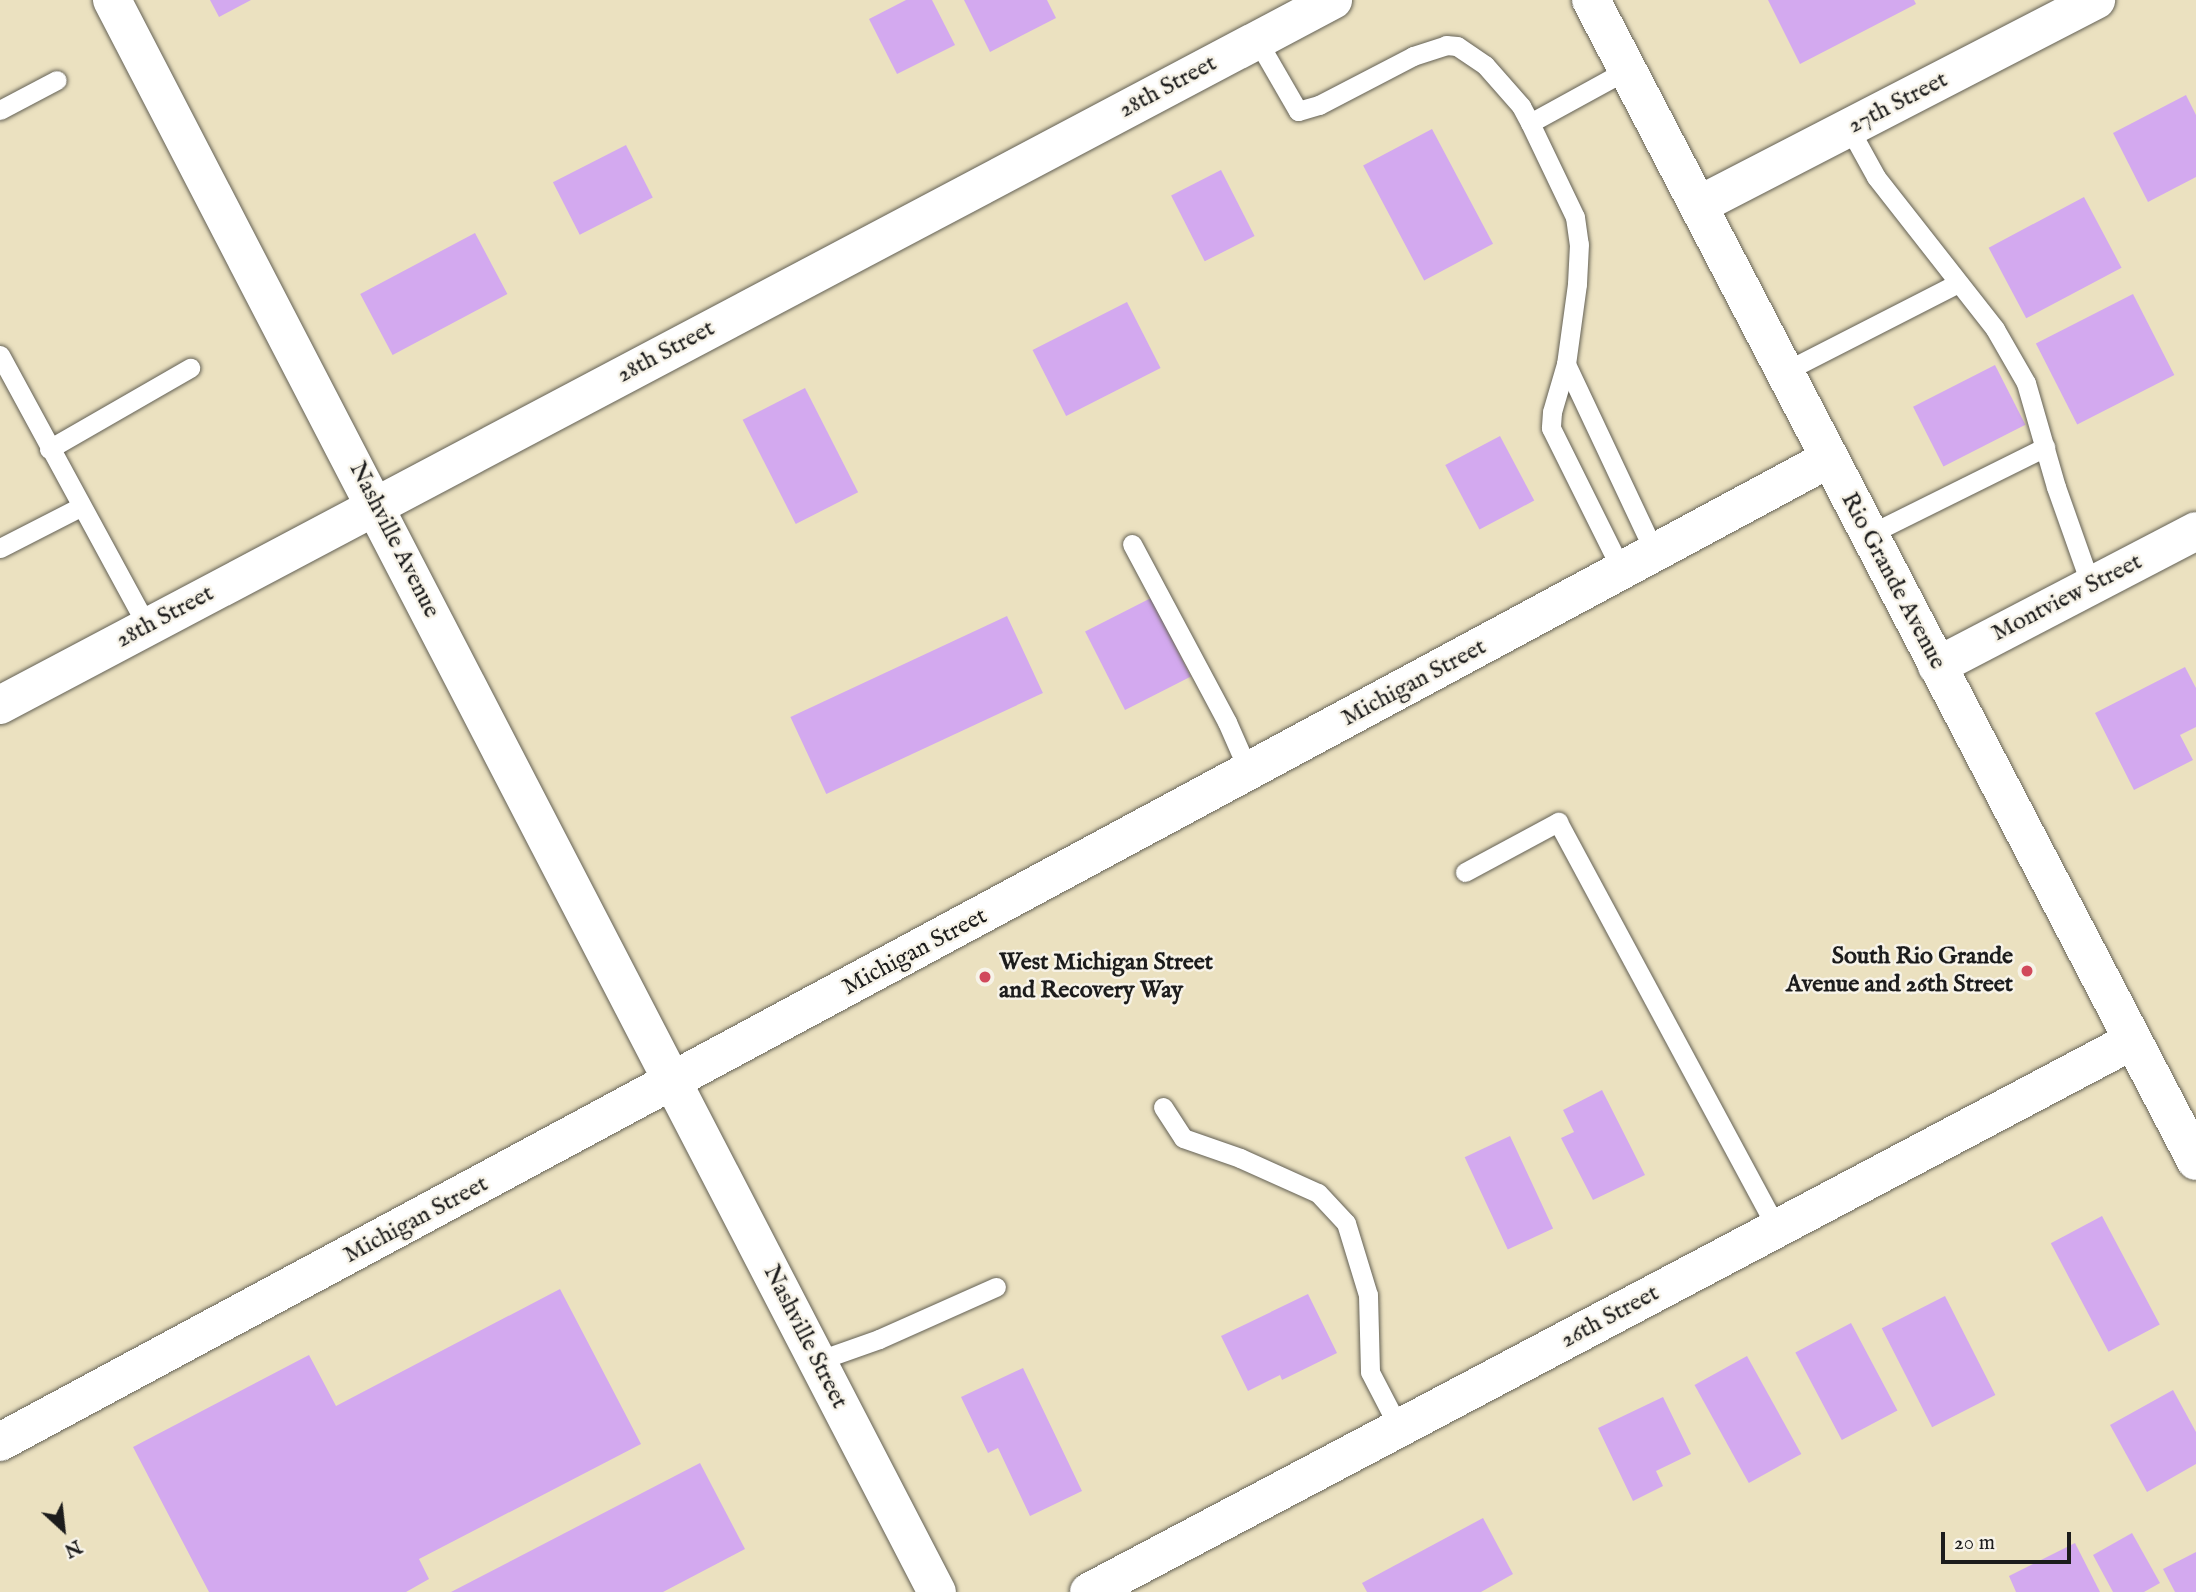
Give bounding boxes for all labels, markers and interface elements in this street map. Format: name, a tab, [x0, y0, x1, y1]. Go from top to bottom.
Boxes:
street label: 28th Street	[1114, 49, 1222, 125]
street label: 27th Street	[1843, 66, 1953, 140]
street label: 28th Street	[612, 314, 720, 390]
street label: Nashville Avenue	[342, 457, 446, 623]
street label: Rio Grande Avenue	[1834, 488, 1952, 674]
street label: Montview Street	[1987, 548, 2147, 648]
street label: 28th Street	[111, 579, 219, 655]
street label: Michigan Street	[1337, 633, 1491, 733]
street label: Michigan Street	[838, 902, 992, 1002]
place label: South Rio Grande Avenue and 26th Street	[1786, 943, 2013, 999]
place label: West Michigan Street and Recovery Way	[999, 949, 1213, 1005]
marker: South Rio Grande Avenue and 26th Street	[2019, 963, 2035, 979]
marker: West Michigan Street and Recovery Way	[977, 969, 993, 985]
street label: Michigan Street	[339, 1170, 493, 1270]
street label: Nashville Street	[756, 1260, 854, 1414]
street label: 26th Street	[1556, 1279, 1664, 1355]
north arrow	[28, 1494, 98, 1564]
scale bar	[1944, 1518, 2074, 1562]
text: 20 m	[1954, 1530, 1995, 1557]
text: N	[60, 1533, 85, 1562]

